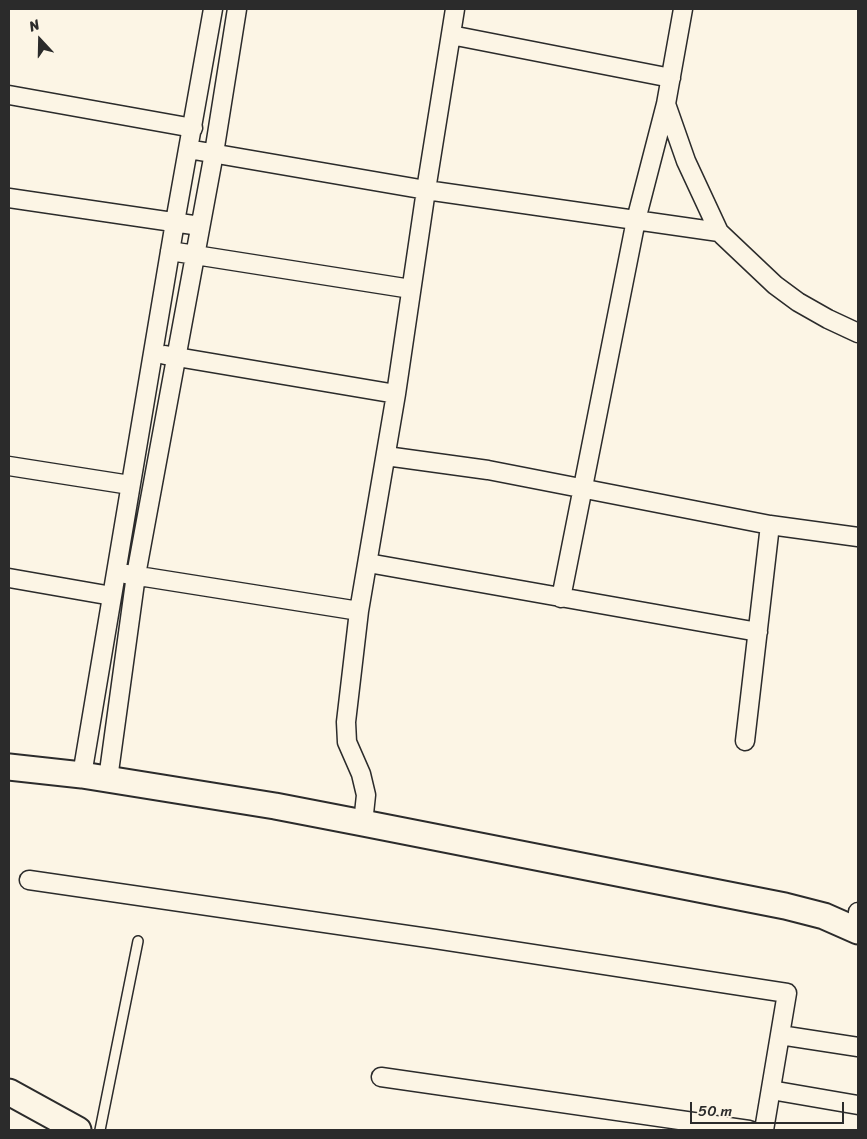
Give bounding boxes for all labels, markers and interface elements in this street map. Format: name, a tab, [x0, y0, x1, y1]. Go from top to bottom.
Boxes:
text: N	[25, 12, 43, 39]
north arrow	[15, 15, 65, 65]
scale bar	[692, 1092, 846, 1124]
text: 50 m	[698, 1098, 732, 1124]

